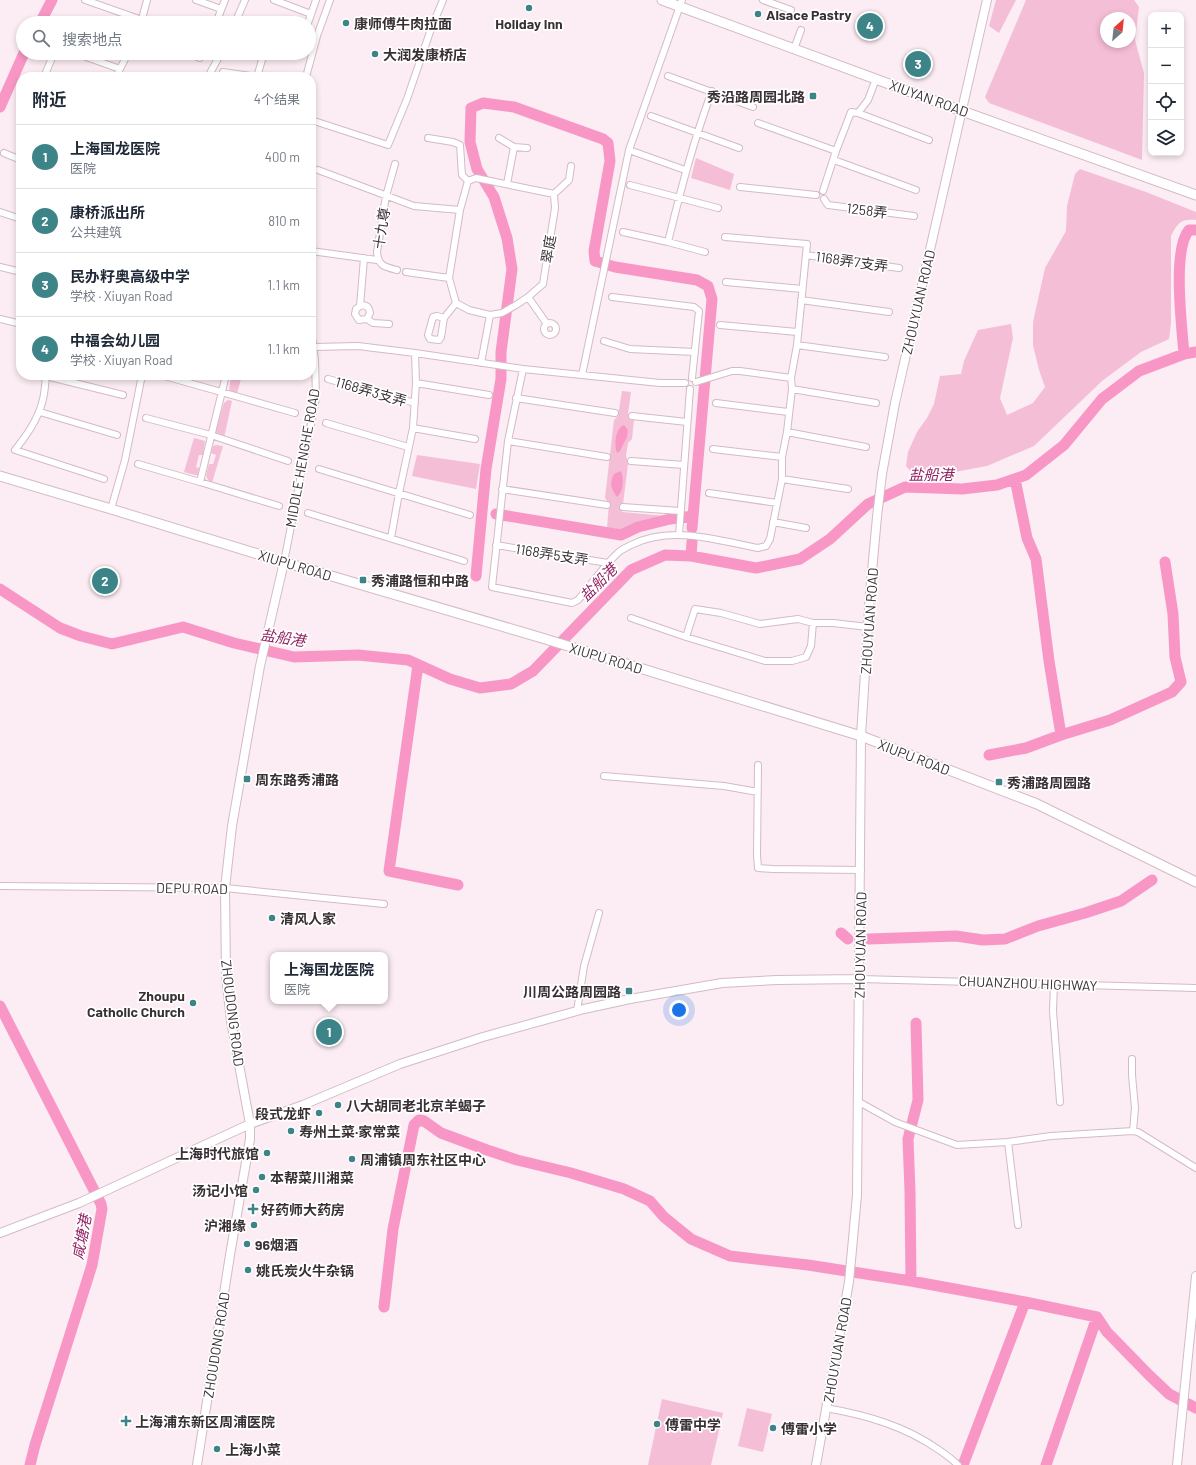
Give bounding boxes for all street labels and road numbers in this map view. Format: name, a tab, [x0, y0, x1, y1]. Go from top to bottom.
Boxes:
street label: XIUYAN ROAD	[887, 76, 971, 120]
street label: 1258弄	[846, 199, 888, 221]
street label: 十九尊	[369, 206, 393, 250]
street label: 翠庭	[537, 234, 559, 264]
street label: 1168弄7支弄	[815, 248, 889, 274]
street label: ZHOUYUAN ROAD	[898, 248, 938, 356]
street label: 1168弄3支弄	[333, 373, 409, 409]
street label: MIDDLE HENGHE ROAD	[281, 387, 323, 529]
street label: 1168弄5支弄	[514, 540, 590, 568]
street label: XIUPU ROAD	[256, 546, 334, 584]
street label: ZHOUYUAN ROAD	[857, 567, 881, 675]
street label: XIUPU ROAD	[567, 639, 645, 677]
street label: XIUPU ROAD	[876, 736, 952, 778]
street label: DEPU ROAD	[156, 879, 228, 897]
street label: ZHOUYUAN ROAD	[851, 892, 869, 998]
street label: ZHOUDONG ROAD	[218, 959, 248, 1067]
street label: CHUANZHOU HIGHWAY	[958, 972, 1098, 994]
street label: ZHOUDONG ROAD	[199, 1291, 233, 1399]
street label: ZHOUYUAN ROAD	[819, 1296, 855, 1404]

